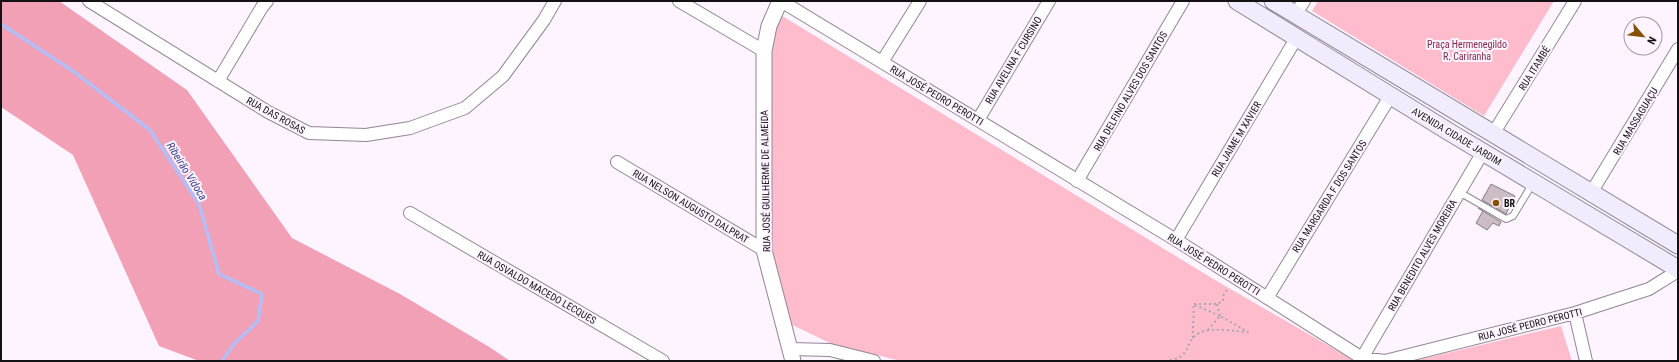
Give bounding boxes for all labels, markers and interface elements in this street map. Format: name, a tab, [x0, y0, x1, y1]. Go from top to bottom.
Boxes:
street label: RUA AVELINA F CURSINO	[983, 15, 1044, 106]
north arrow	[1623, 16, 1663, 56]
street label: RUA DELFINO ALVES DOS SANTOS	[1092, 29, 1169, 153]
text: N	[1644, 34, 1659, 47]
park label: Praça Hermenegildo R. Cariranha	[1427, 39, 1507, 62]
street label: RUA ITAMBÉ	[1516, 44, 1552, 92]
street label: RUA JOSÉ PEDRO PEROTTI	[888, 62, 986, 128]
street label: RUA MASSAGUAÇU	[1611, 85, 1660, 157]
street label: RUA DAS ROSAS	[245, 95, 307, 136]
street label: RUA JAIME M XAVIER	[1210, 99, 1264, 179]
street label: AVENIDA CIDADE JARDIM	[1410, 105, 1503, 168]
street label: RUA JOSÉ GUILHERME DE ALMEIDA	[758, 110, 772, 252]
street label: RUA MARGARIDA F DOS SANTOS	[1290, 138, 1369, 254]
water label: Ribeirão Vidoca	[164, 140, 210, 203]
street label: RUA NELSON AUGUSTO DALPRAT	[631, 167, 751, 245]
street label: RUA BENEDITO ALVES MOREIRA	[1386, 197, 1459, 313]
marker: BR	[1491, 198, 1501, 208]
place label: BR	[1504, 198, 1516, 209]
street label: RUA JOSÉ PEDRO PEROTTI	[1166, 231, 1262, 297]
street label: RUA OSVALDO MACEDO LECQUES	[476, 249, 598, 326]
street label: RUA JOSÉ PEDRO PEROTTI	[1477, 305, 1583, 343]

